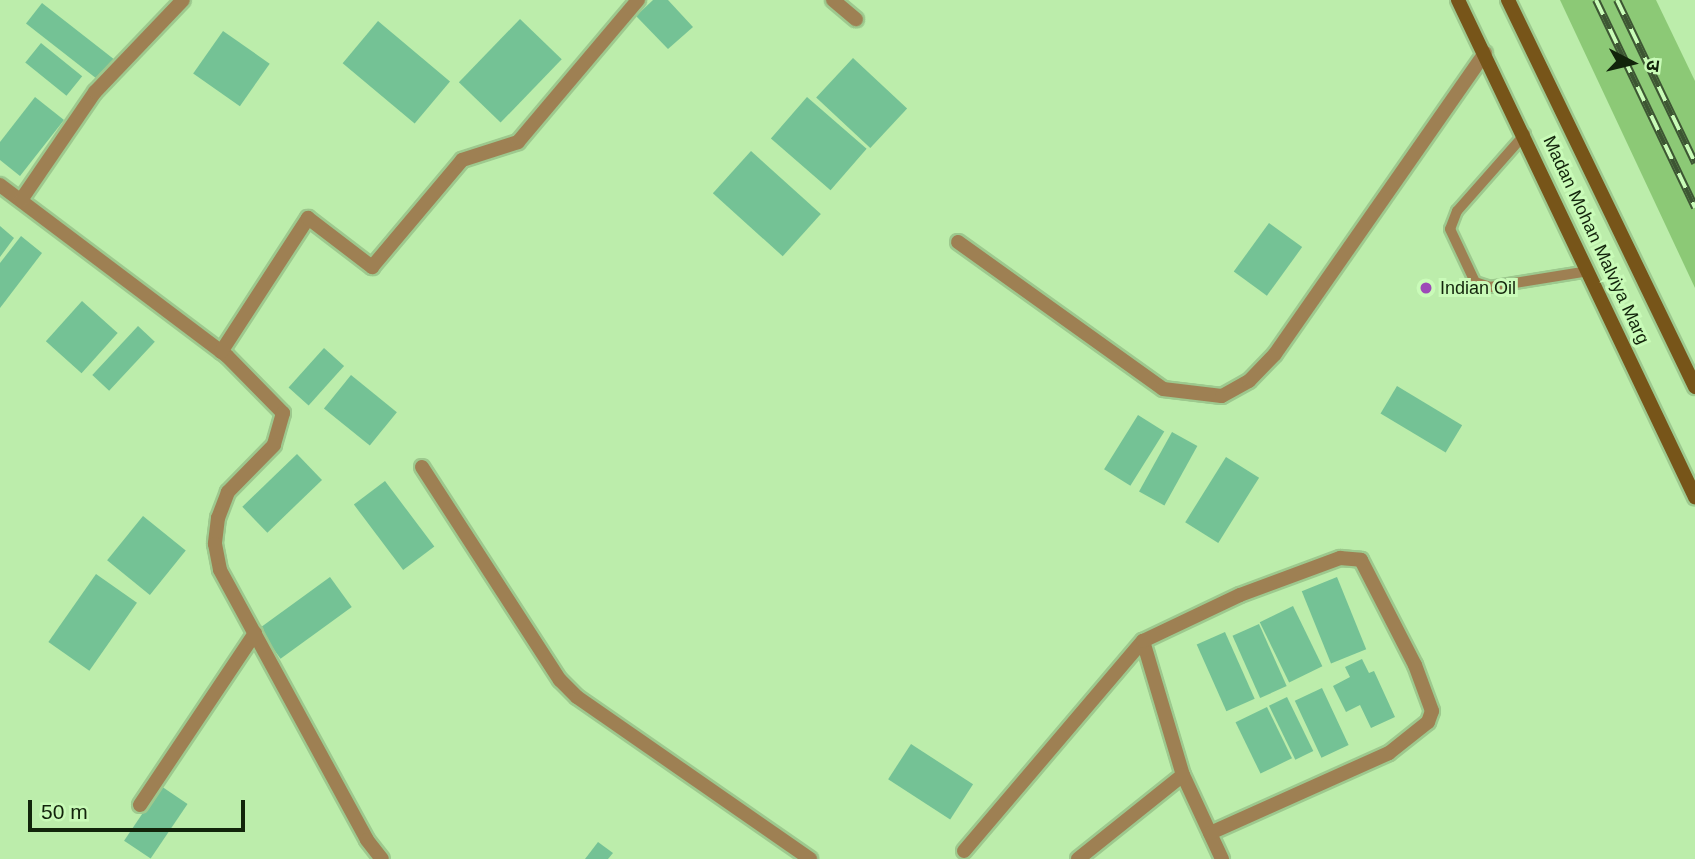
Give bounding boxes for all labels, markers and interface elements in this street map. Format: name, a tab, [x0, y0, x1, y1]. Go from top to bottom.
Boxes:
north arrow	[1597, 28, 1667, 98]
text: उ	[1642, 59, 1664, 72]
street label: Madan Mohan Malviya Marg	[1538, 133, 1654, 347]
place label: Indian Oil	[1440, 277, 1516, 299]
marker: Indian Oil	[1418, 280, 1434, 296]
scale bar	[32, 786, 248, 830]
text: 50 m	[41, 800, 88, 823]

